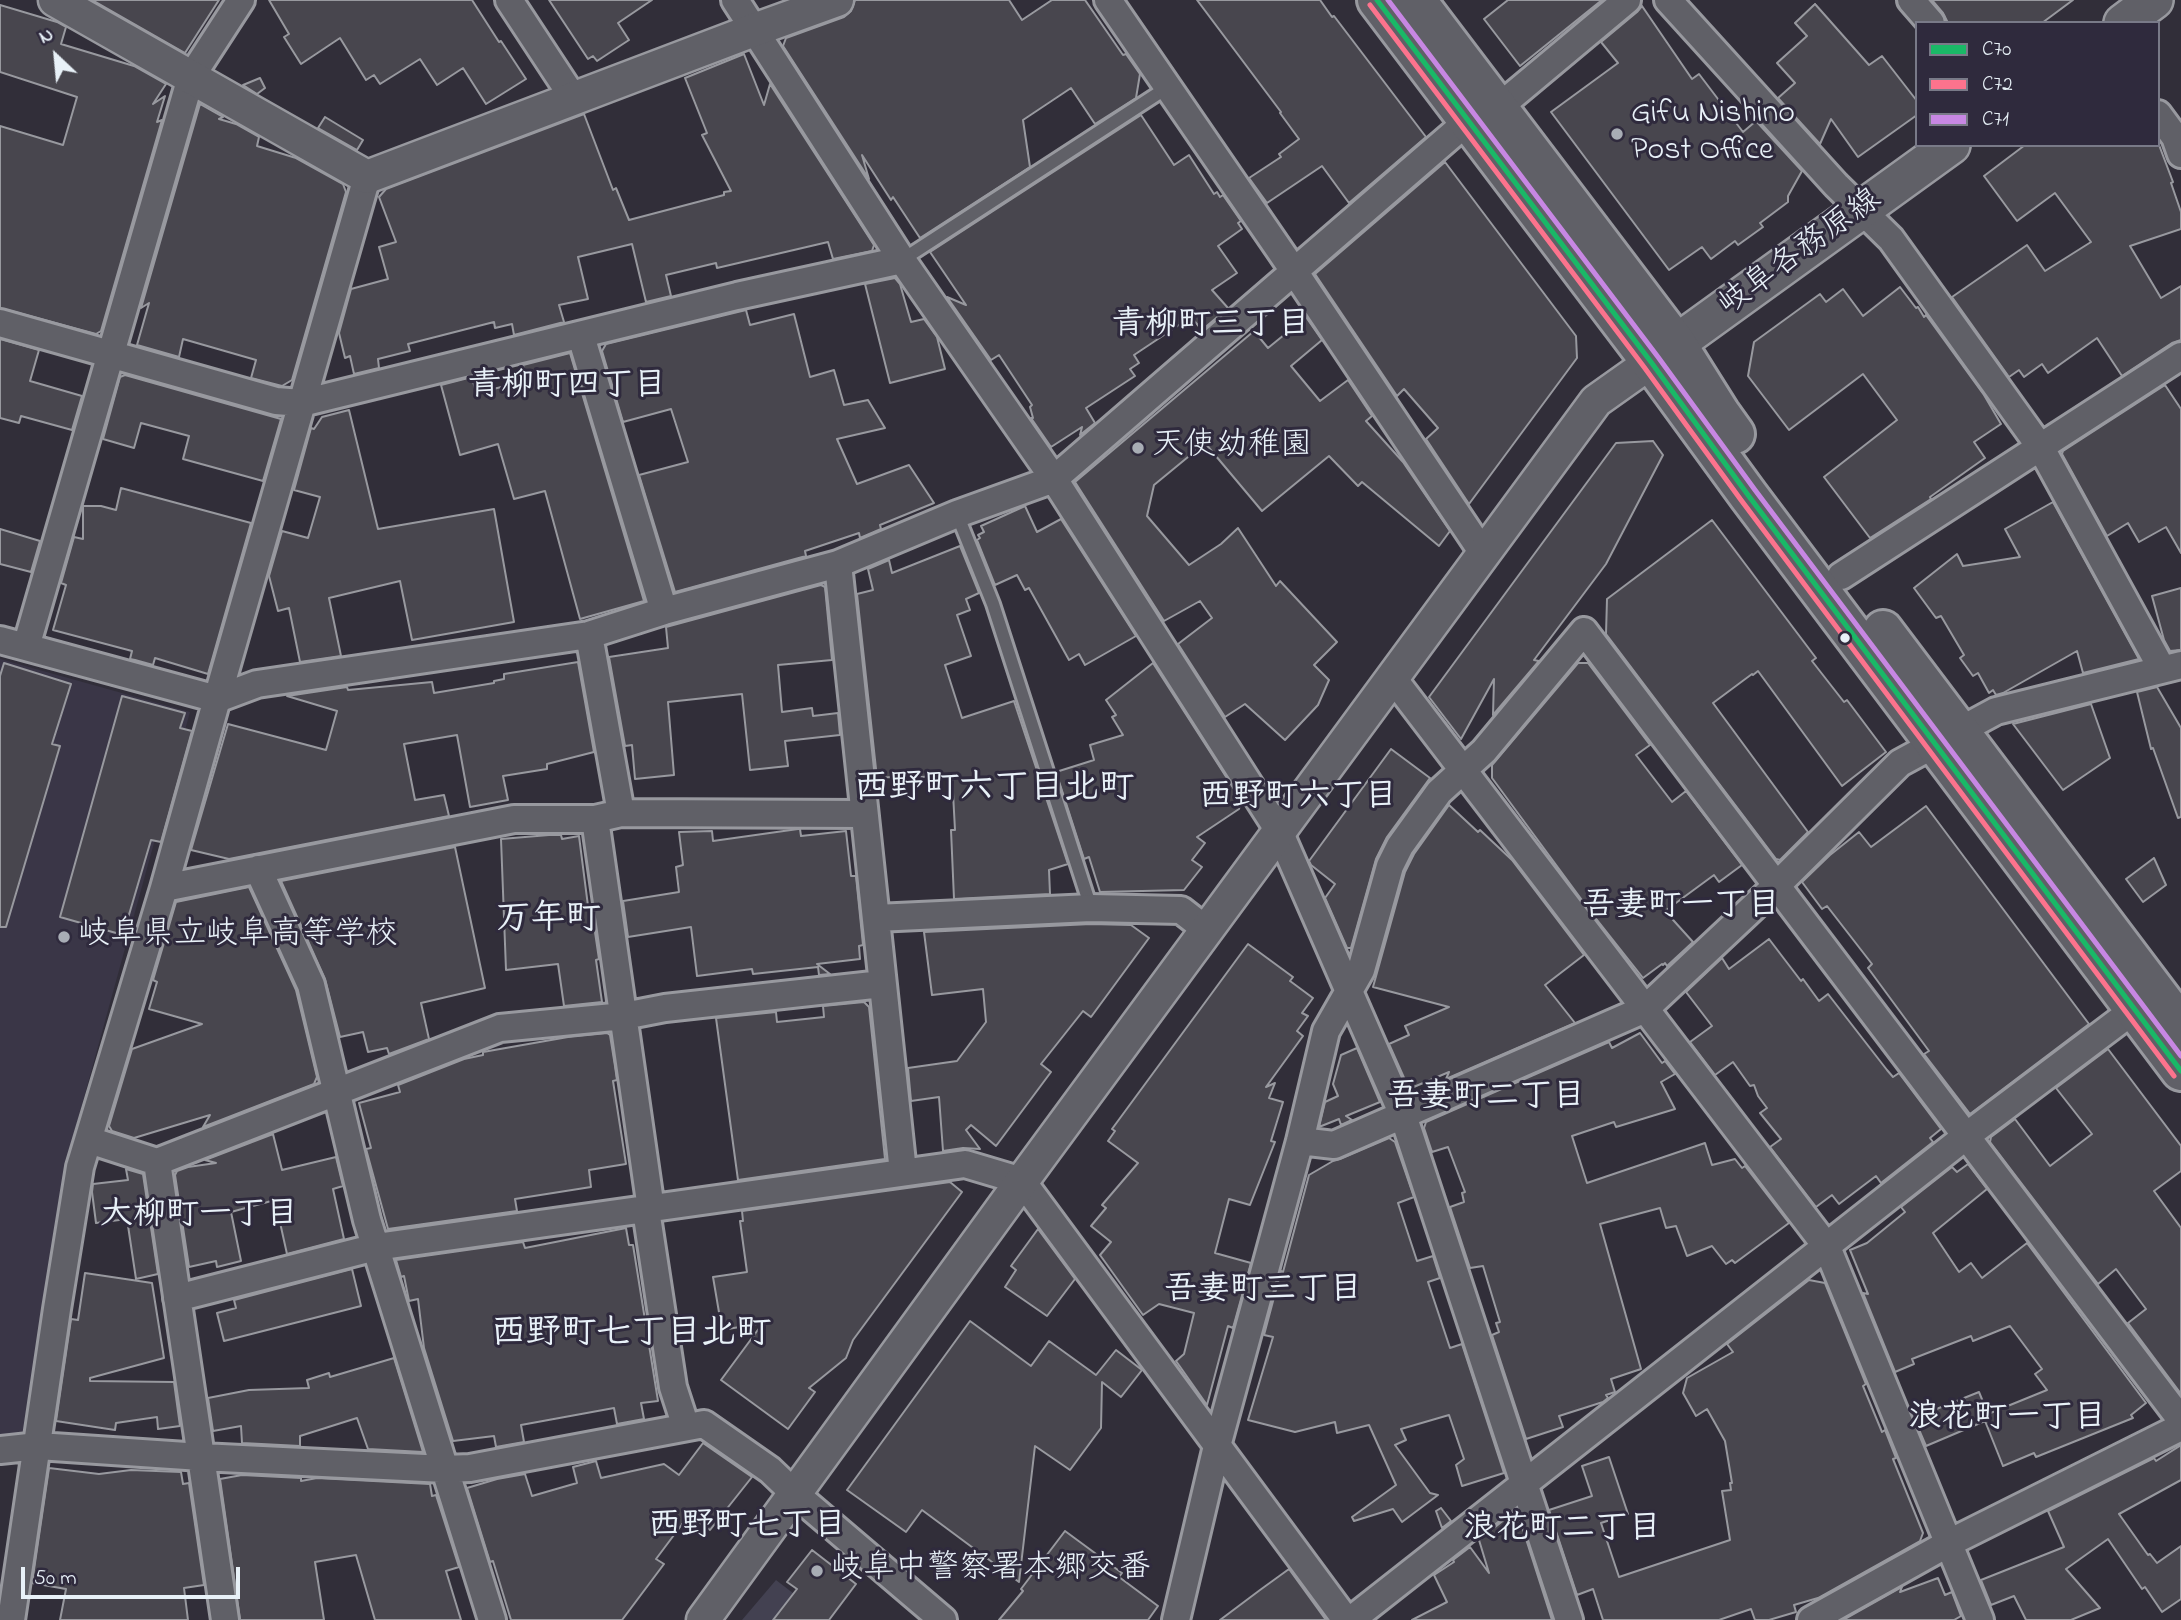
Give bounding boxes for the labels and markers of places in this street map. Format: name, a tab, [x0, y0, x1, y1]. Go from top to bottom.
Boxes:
place label: Gifu Nishino Post Office	[1631, 97, 1795, 172]
marker: Gifu Nishino Post Office	[1609, 126, 1625, 142]
place label: 天使幼稚園	[1152, 429, 1312, 467]
marker: 天使幼稚園	[1130, 440, 1146, 456]
unlabelled marker	[1838, 631, 1852, 645]
place label: 岐阜県立岐阜高等学校	[78, 918, 398, 956]
marker: 岐阜県立岐阜高等学校	[56, 929, 72, 945]
place label: 岐阜中警察署本郷交番	[831, 1552, 1151, 1590]
marker: 岐阜中警察署本郷交番	[809, 1563, 825, 1579]

